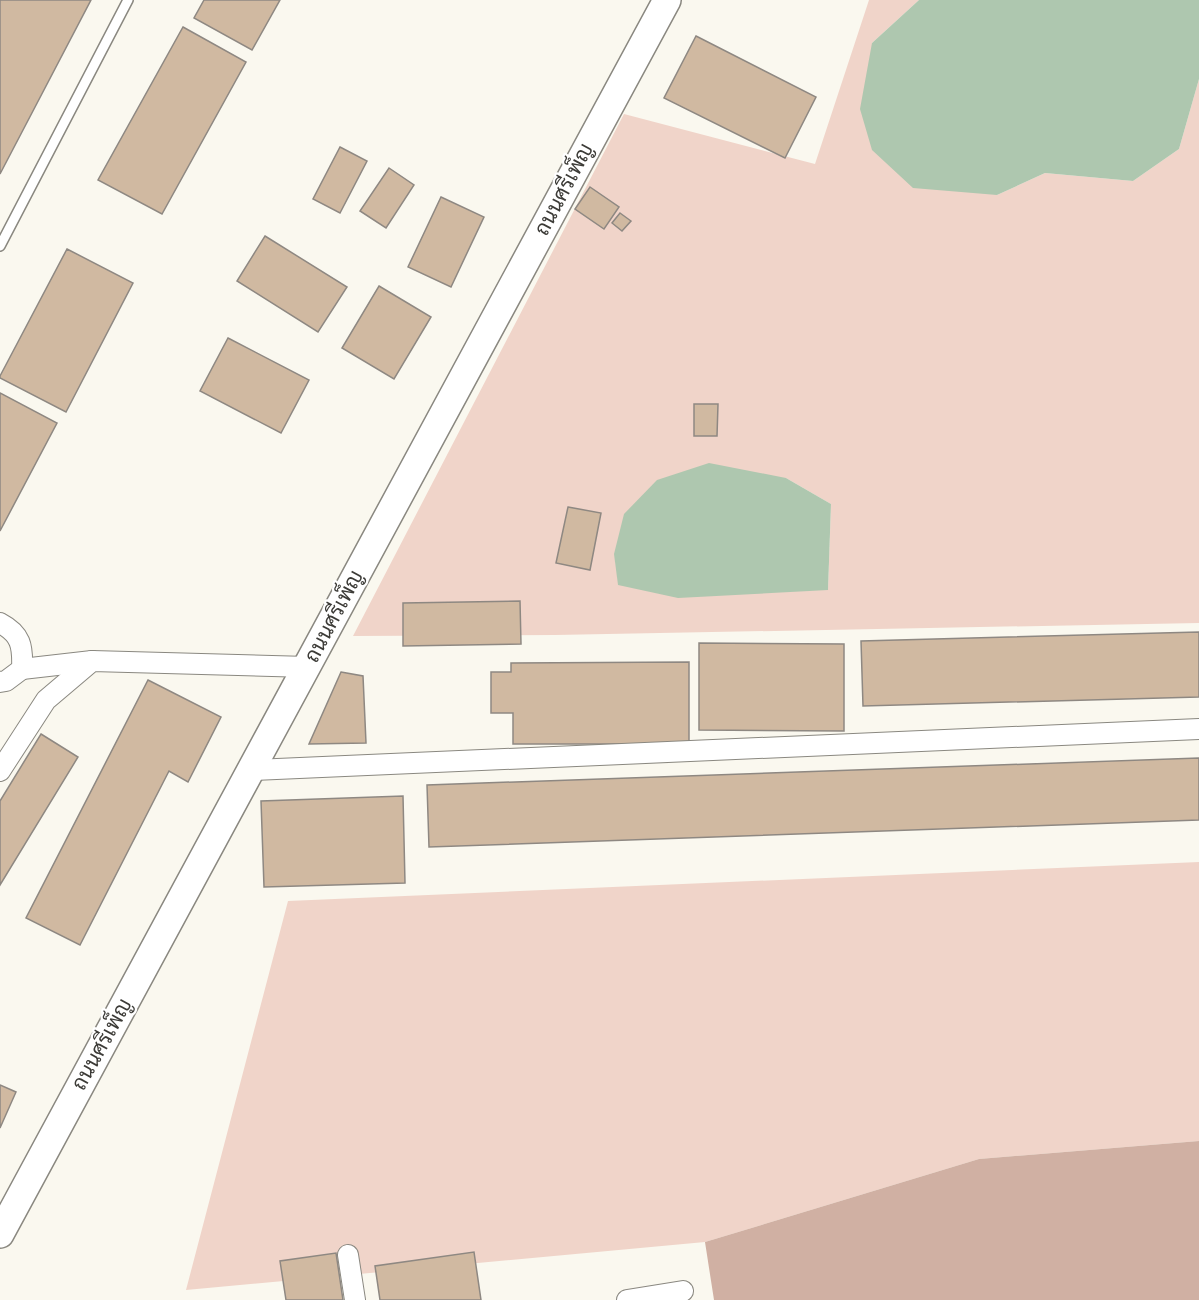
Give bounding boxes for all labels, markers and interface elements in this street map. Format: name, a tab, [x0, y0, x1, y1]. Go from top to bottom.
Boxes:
street label: ถนนศรีเพ็ญ	[527, 138, 601, 241]
street label: ถนนศรีเพ็ญ	[297, 565, 371, 668]
street label: ถนนศรีเพ็ญ	[64, 993, 139, 1096]

